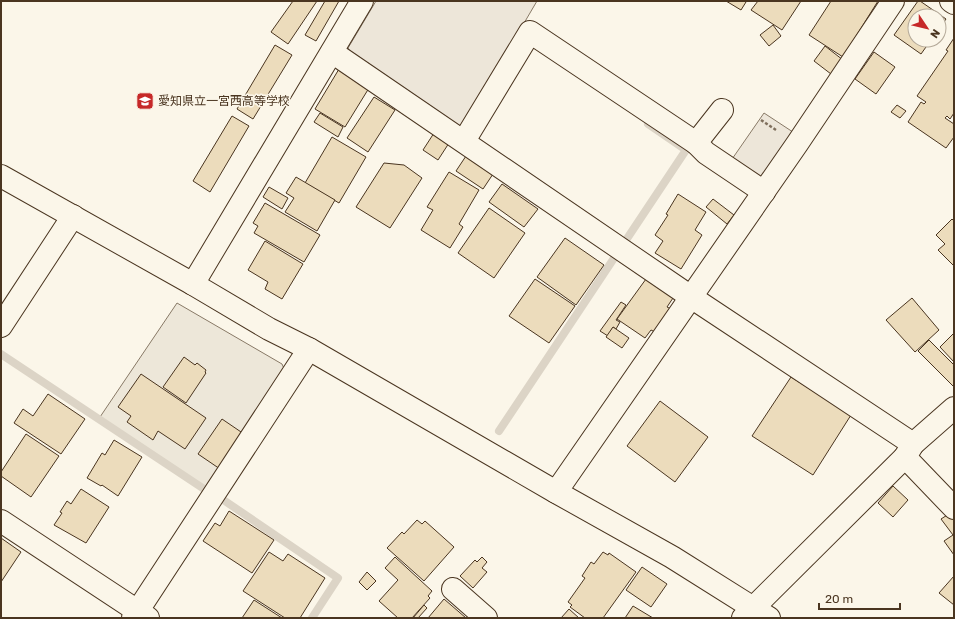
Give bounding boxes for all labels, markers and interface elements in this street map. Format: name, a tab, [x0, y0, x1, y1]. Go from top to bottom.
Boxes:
north arrow	[907, 8, 947, 48]
text: N	[927, 26, 942, 40]
school or university icon: 愛知県立一宮西高等学校	[135, 91, 155, 111]
place label: 愛知県立一宮西高等学校	[158, 94, 290, 108]
scale bar	[819, 585, 900, 611]
text: 20 m	[825, 592, 853, 606]

